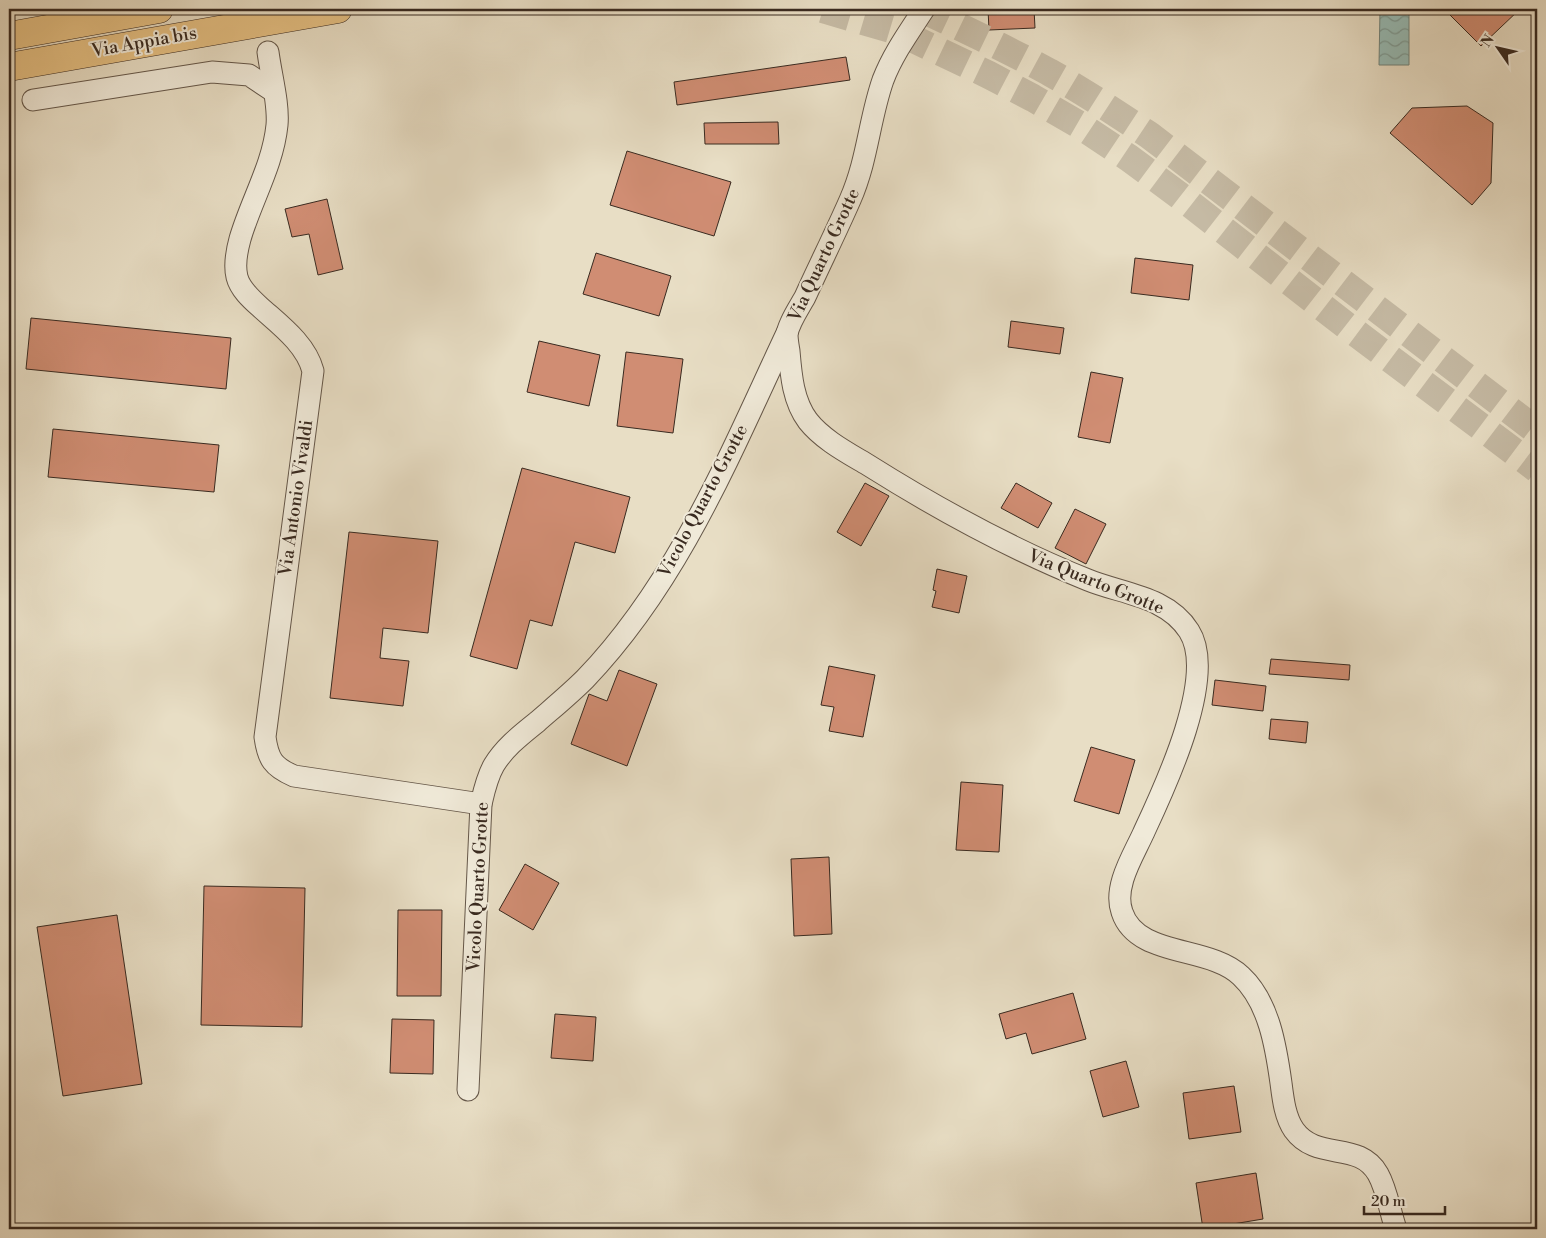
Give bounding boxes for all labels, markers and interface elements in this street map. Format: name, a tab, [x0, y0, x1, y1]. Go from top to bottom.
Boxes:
street label: Via Appia bis	[89, 21, 199, 63]
north arrow	[1474, 22, 1524, 72]
text: N	[1477, 32, 1499, 51]
street label: Via Quarto Grotte	[783, 185, 865, 326]
street label: Via Antonio Vivaldi	[273, 418, 318, 579]
street label: Vicolo Quarto Grotte	[652, 420, 753, 582]
street label: Via Quarto Grotte	[1024, 544, 1167, 620]
street label: Vicolo Quarto Grotte	[462, 801, 494, 974]
scale bar	[1364, 1183, 1445, 1215]
text: 20 m	[1371, 1192, 1406, 1211]

